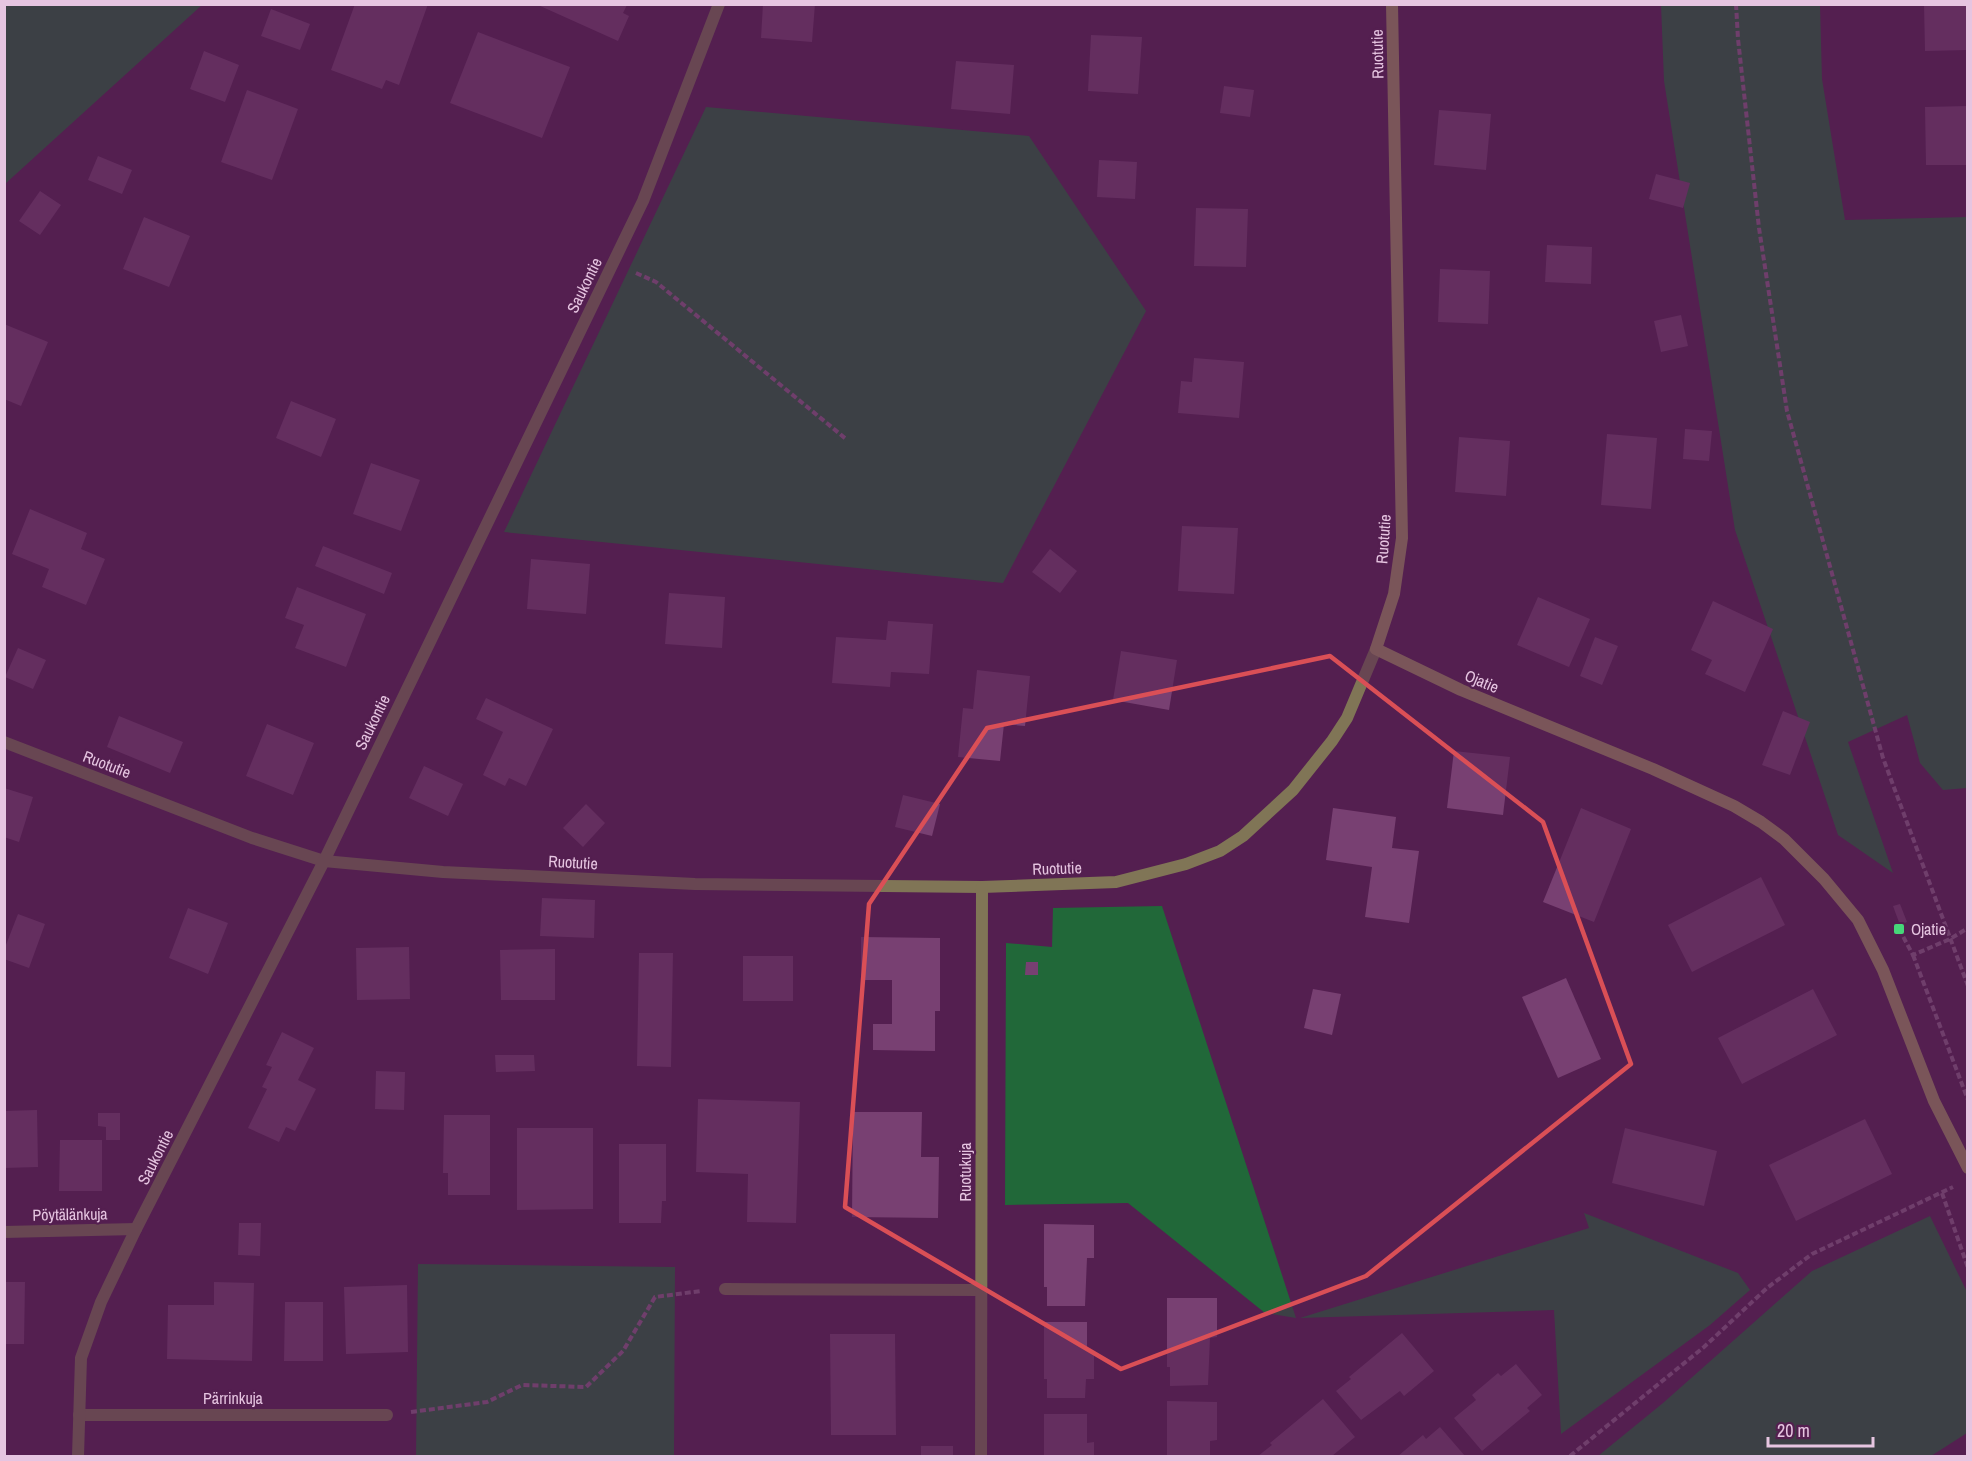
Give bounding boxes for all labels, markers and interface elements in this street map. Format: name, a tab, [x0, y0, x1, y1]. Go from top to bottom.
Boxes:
street label: Ruotutie	[1366, 29, 1388, 79]
street label: Saukontie	[561, 254, 607, 316]
street label: Ruotutie	[1370, 513, 1396, 565]
street label: Ojatie	[1462, 664, 1502, 698]
street label: Saukontie	[349, 691, 395, 753]
street label: Ruotutie	[80, 745, 134, 783]
street label: Ruotutie	[548, 850, 598, 874]
street label: Ruotutie	[1032, 856, 1082, 880]
place label: Ojatie	[1911, 918, 1946, 940]
marker: Ojatie	[1892, 922, 1906, 936]
street label: Saukontie	[132, 1126, 178, 1188]
street label: Ruotukuja	[954, 1142, 976, 1202]
street label: Pöytälänkuja	[32, 1202, 108, 1226]
street label: Pärrinkuja	[203, 1387, 264, 1409]
scale bar	[1768, 1410, 1873, 1448]
text: 20 m	[1777, 1418, 1810, 1443]

